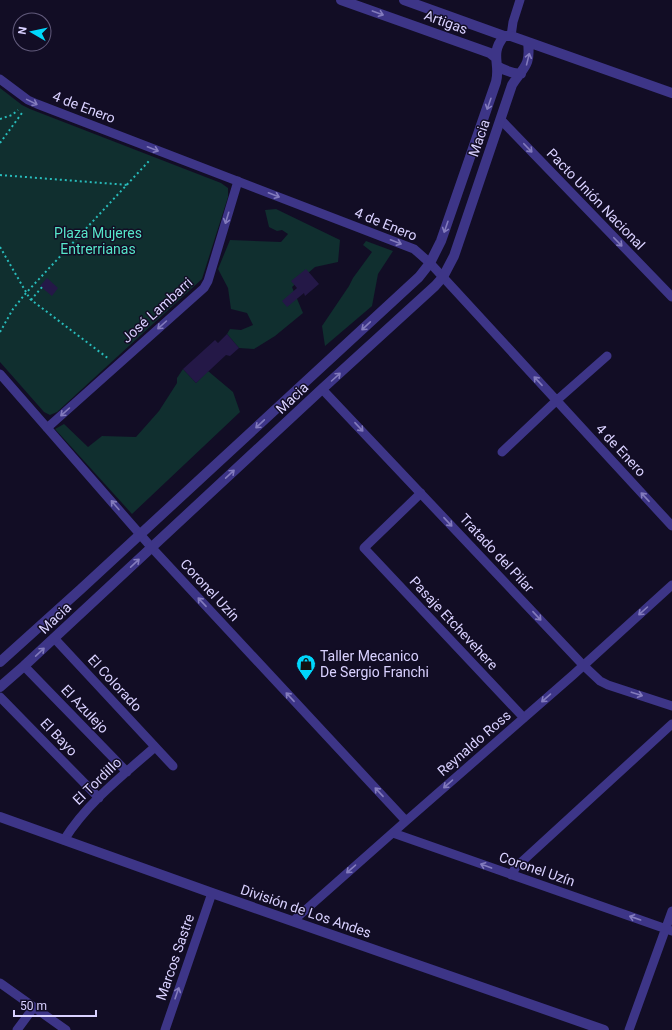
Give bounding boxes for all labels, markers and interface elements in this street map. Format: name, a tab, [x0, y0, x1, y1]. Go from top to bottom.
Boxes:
street label: Artigas	[422, 7, 470, 37]
one-way arrow	[371, 10, 384, 17]
north arrow	[12, 12, 52, 52]
text: N	[16, 25, 30, 35]
one-way arrow	[524, 52, 532, 65]
street label: 4 de Enero	[50, 88, 118, 126]
one-way arrow	[485, 97, 492, 110]
one-way arrow	[26, 99, 38, 106]
street label: Macia	[465, 117, 493, 159]
one-way arrow	[523, 143, 533, 153]
one-way arrow	[147, 145, 159, 153]
street label: Pacto Unión Nacional	[544, 145, 648, 253]
one-way arrow	[268, 191, 280, 199]
street label: 4 de Enero	[352, 204, 420, 244]
one-way arrow	[223, 211, 230, 224]
one-way arrow	[442, 220, 450, 232]
park label: Plaza Mujeres Entrerrianas	[54, 225, 142, 257]
one-way arrow	[613, 236, 622, 246]
one-way arrow	[389, 238, 401, 246]
street label: José Lambarri	[118, 274, 196, 346]
one-way arrow	[156, 321, 167, 330]
one-way arrow	[361, 321, 371, 331]
one-way arrow	[330, 372, 341, 381]
one-way arrow	[533, 376, 543, 386]
street label: Macia	[273, 379, 311, 417]
one-way arrow	[60, 407, 70, 416]
one-way arrow	[255, 419, 265, 428]
street label: 4 de Enero	[593, 420, 649, 480]
one-way arrow	[354, 422, 363, 432]
one-way arrow	[225, 470, 235, 479]
one-way arrow	[641, 492, 650, 502]
one-way arrow	[110, 500, 119, 511]
street label: Tratado del Pilar	[456, 510, 538, 596]
one-way arrow	[443, 517, 453, 527]
street label: Coronel Uzín	[177, 556, 243, 624]
one-way arrow	[130, 558, 140, 568]
street label: Pasaje Etchevehere	[407, 573, 501, 673]
one-way arrow	[197, 597, 207, 607]
street label: Macia	[36, 599, 74, 637]
one-way arrow	[638, 607, 648, 616]
one-way arrow	[532, 611, 542, 621]
one-way arrow	[35, 647, 45, 656]
place label: Taller Mecanico De Sergio Franchi	[320, 648, 429, 680]
street label: El Colorado	[85, 651, 145, 715]
shop icon: Taller Mecanico De Sergio Franchi	[295, 653, 317, 681]
street label: El Azulejo	[58, 682, 112, 736]
one-way arrow	[631, 691, 643, 699]
one-way arrow	[286, 692, 295, 702]
one-way arrow	[541, 694, 552, 703]
street label: Reynaldo Ross	[434, 707, 514, 779]
street label: El Bayo	[37, 715, 81, 759]
street label: El Tordillo	[70, 754, 124, 808]
one-way arrow	[443, 779, 454, 788]
one-way arrow	[374, 787, 384, 797]
street label: Coronel Uzín	[497, 849, 577, 889]
one-way arrow	[480, 862, 493, 869]
one-way arrow	[345, 865, 356, 874]
street label: División de Los Andes	[239, 881, 373, 941]
street label: Marcos Sastre	[153, 912, 197, 1002]
one-way arrow	[629, 914, 642, 921]
one-way arrow	[174, 988, 182, 1000]
scale bar	[14, 992, 96, 1018]
text: 50 m	[20, 999, 47, 1013]

